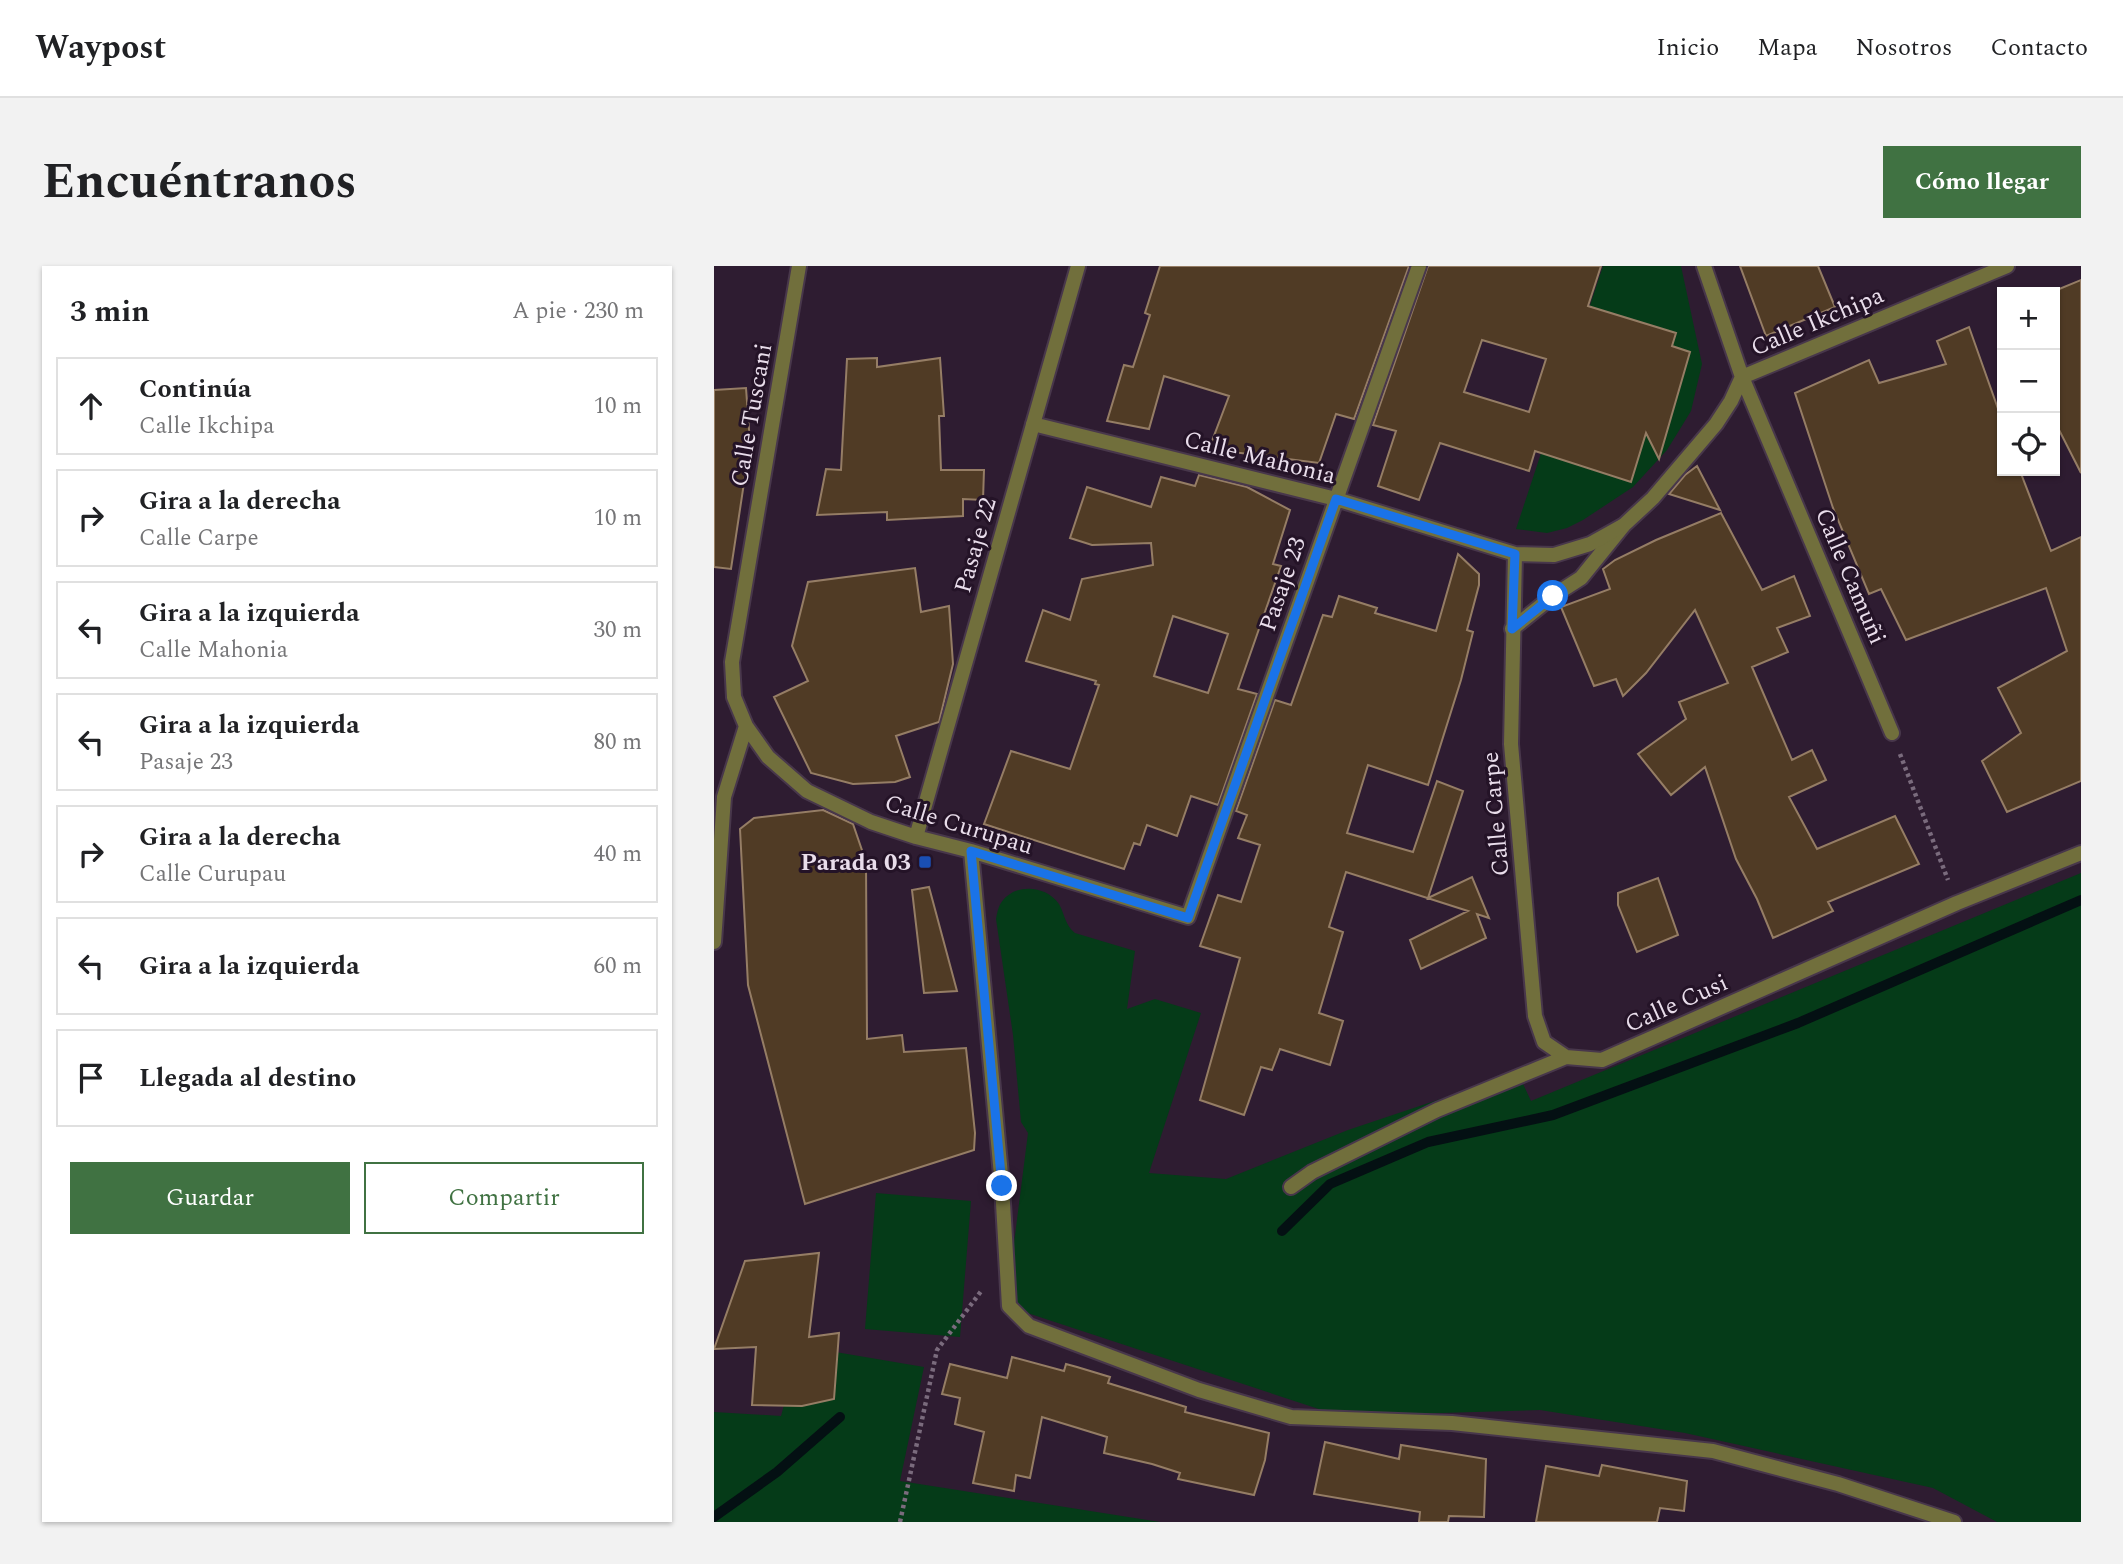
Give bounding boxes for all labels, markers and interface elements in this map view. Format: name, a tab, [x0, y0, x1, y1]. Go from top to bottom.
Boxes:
text: Waypost	[35, 23, 166, 73]
text: Inicio	[1656, 30, 1719, 66]
text: Mapa	[1757, 30, 1817, 66]
text: Nosotros	[1855, 30, 1952, 66]
text: Contacto	[1990, 30, 2088, 66]
text: Encuéntranos	[42, 145, 357, 220]
button: Cómo llegar	[1883, 146, 2081, 218]
street label: Calle Ikchipa	[1745, 278, 1890, 366]
map controls	[1997, 287, 2060, 476]
button: +	[1997, 287, 2060, 350]
text: 3 min	[70, 289, 150, 335]
text: A pie · 230 m	[512, 294, 644, 329]
street label: Calle Tuscani	[722, 341, 782, 490]
button: −	[1997, 350, 2060, 413]
text: Continúa	[139, 369, 251, 409]
icon: ahead	[72, 387, 110, 425]
text: 10 m	[593, 389, 642, 424]
text: Calle Ikchipa	[139, 409, 274, 444]
button: locate	[1997, 413, 2060, 476]
street label: Calle Mahonia	[1180, 422, 1340, 494]
text: Gira a la derecha	[139, 481, 341, 521]
street label: Pasaje 22	[945, 493, 1007, 597]
icon: right	[72, 499, 110, 537]
text: 10 m	[593, 501, 642, 536]
street label: Calle Camuñi	[1805, 502, 1895, 650]
text: Calle Carpe	[139, 521, 259, 556]
street label: Pasaje 23	[1250, 532, 1316, 636]
route start	[1537, 580, 1568, 611]
text: Gira a la izquierda	[139, 593, 360, 633]
icon: left	[72, 611, 110, 649]
text: 30 m	[593, 613, 642, 648]
text: Calle Mahonia	[139, 633, 288, 668]
text: Gira a la izquierda	[139, 705, 360, 745]
icon: left	[72, 723, 110, 761]
text: 80 m	[593, 725, 642, 760]
text: Pasaje 23	[139, 745, 233, 780]
street label: Calle Carpe	[1473, 750, 1519, 878]
street label: Calle Curupau	[880, 785, 1037, 865]
text: Gira a la derecha	[139, 817, 341, 857]
icon: right	[72, 835, 110, 873]
text: 40 m	[593, 837, 642, 872]
place label: Parada 03	[801, 845, 911, 881]
marker: Parada 03	[917, 854, 933, 870]
text: Calle Curupau	[139, 857, 286, 892]
text: Gira a la izquierda	[139, 946, 360, 986]
icon: left	[72, 947, 110, 985]
text: 60 m	[593, 949, 642, 984]
street label: Calle Cusi	[1619, 965, 1734, 1043]
text: Llegada al destino	[139, 1058, 356, 1098]
icon: arrive	[72, 1059, 110, 1097]
button: Guardar	[70, 1162, 350, 1234]
button: Compartir	[364, 1162, 644, 1234]
route end	[986, 1170, 1017, 1201]

